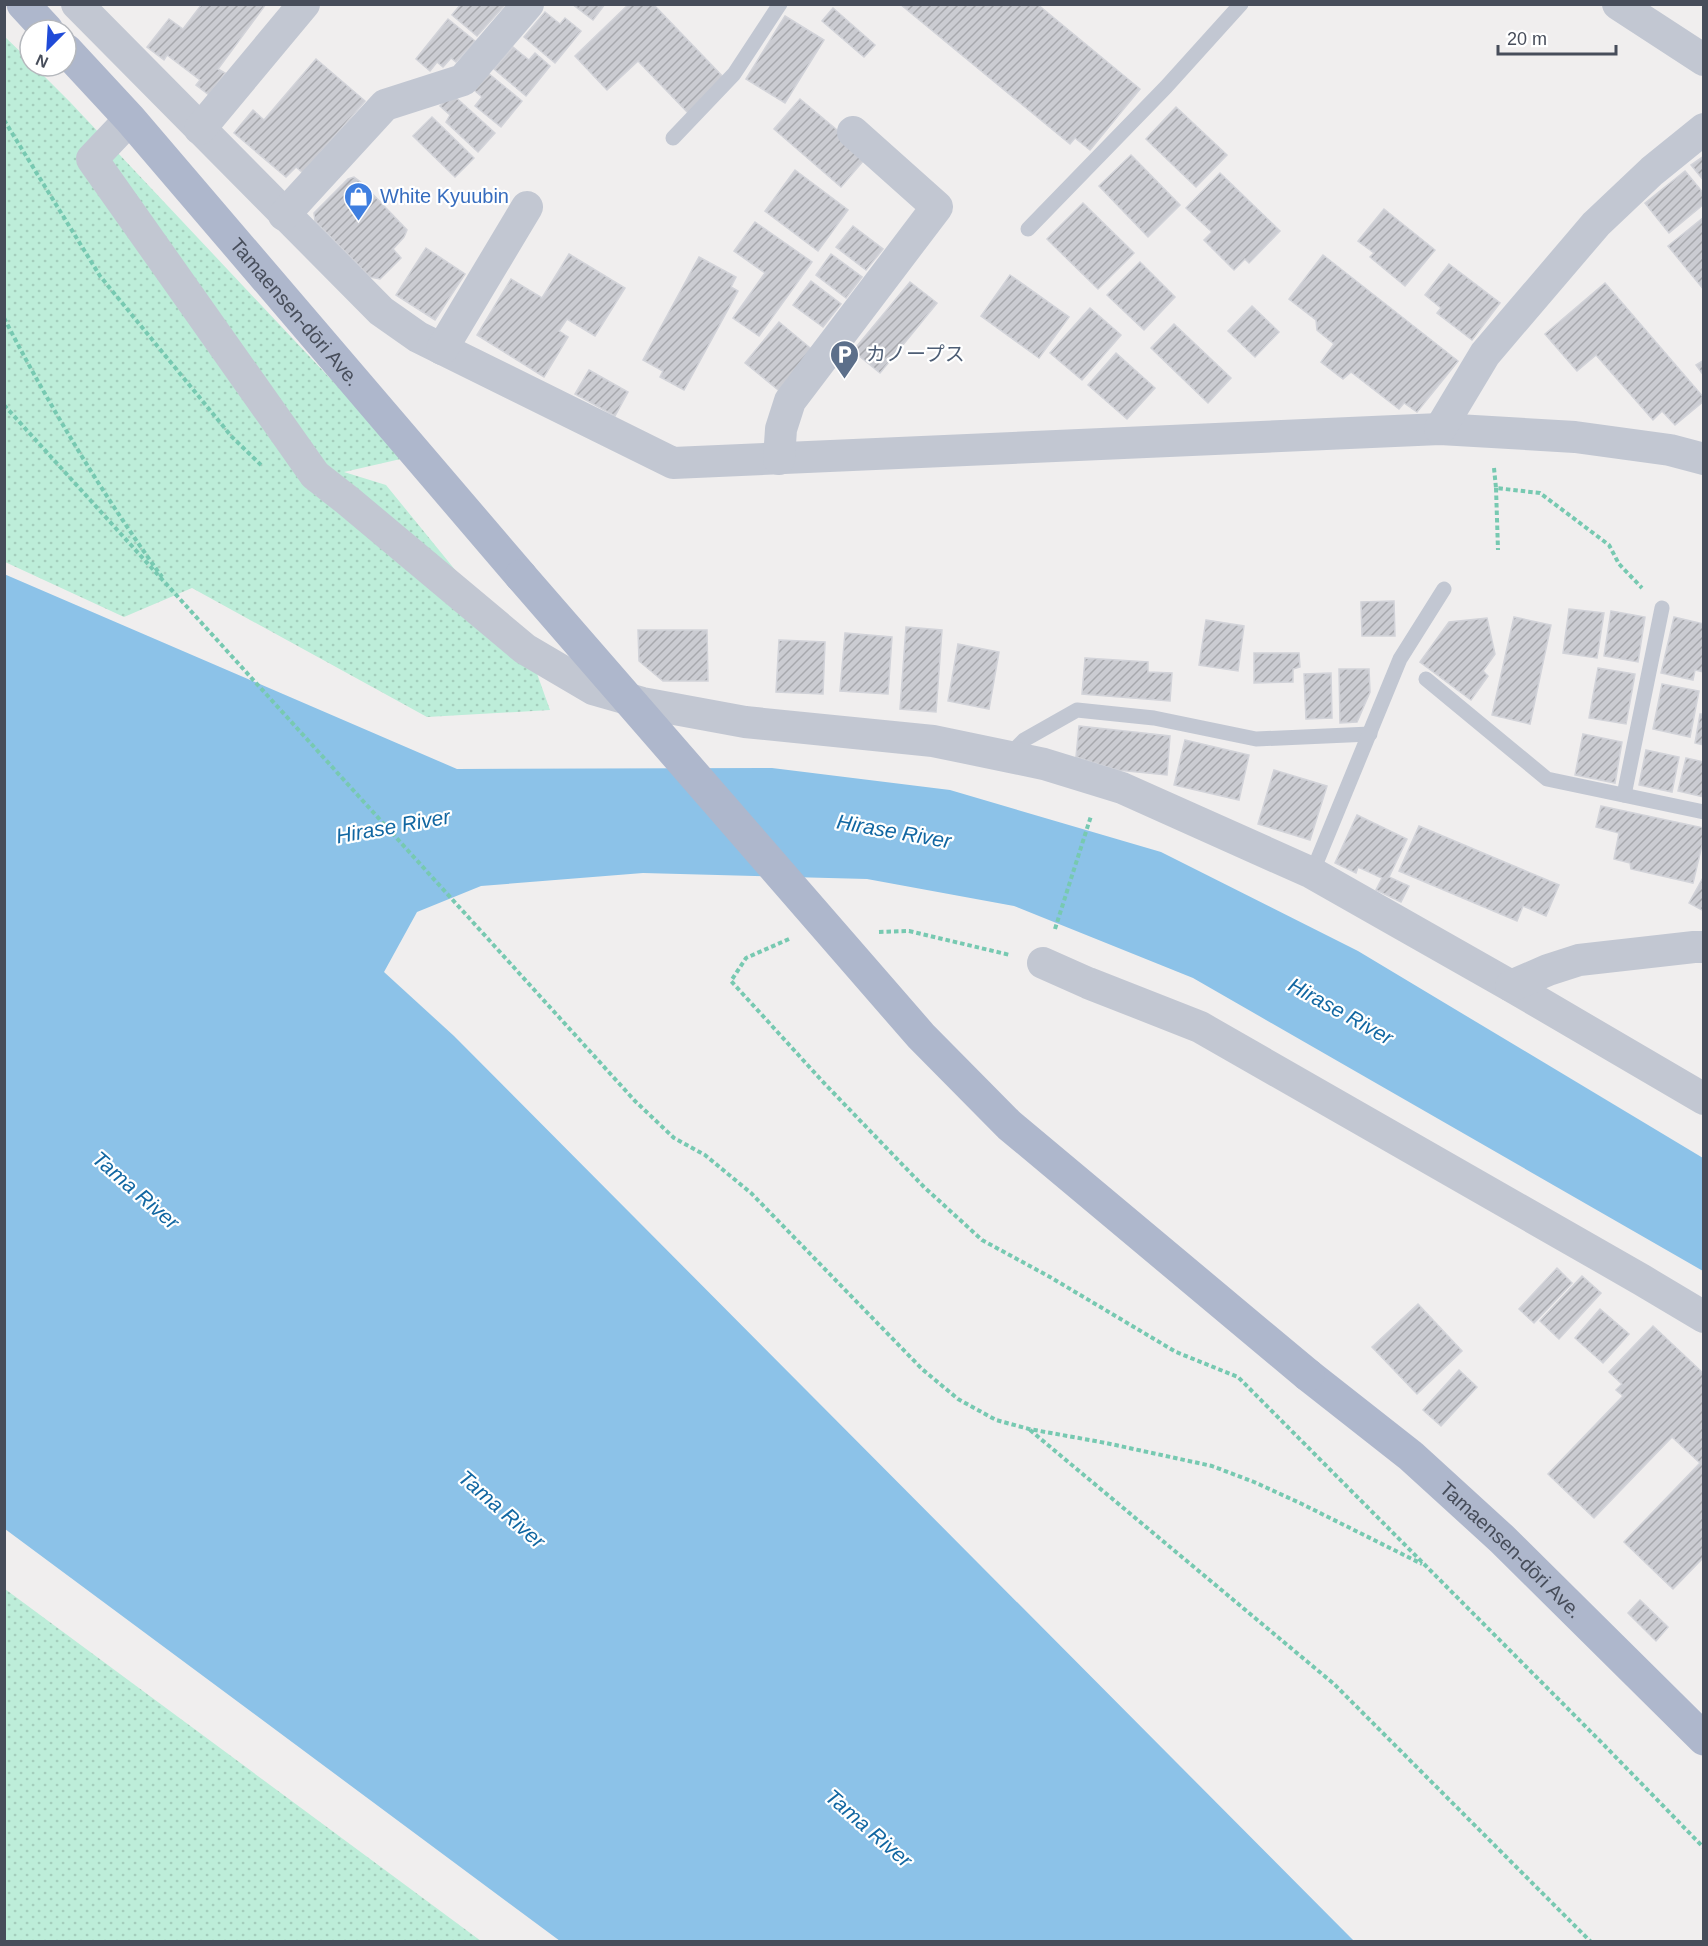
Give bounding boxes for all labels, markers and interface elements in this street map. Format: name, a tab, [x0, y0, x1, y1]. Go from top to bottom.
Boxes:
north arrow	[18, 18, 78, 78]
scale bar	[1498, 18, 1616, 56]
text: 20 m	[1507, 29, 1547, 49]
text: N	[33, 51, 51, 71]
shop icon: White Kyuubin	[343, 180, 375, 222]
place label: White Kyuubin	[380, 185, 509, 207]
street label: Tamaensen-dōri Ave.	[226, 233, 364, 390]
parking icon: カノープス	[829, 338, 861, 380]
place label: カノープス	[866, 343, 965, 365]
water label: Hirase River	[334, 804, 453, 847]
water label: Hirase River	[835, 810, 954, 853]
water label: Hirase River	[1285, 973, 1398, 1050]
water label: Tama River	[88, 1146, 185, 1234]
water label: Tama River	[454, 1465, 551, 1553]
street label: Tamaensen-dōri Ave.	[1435, 1477, 1586, 1623]
water label: Tama River	[821, 1784, 918, 1872]

